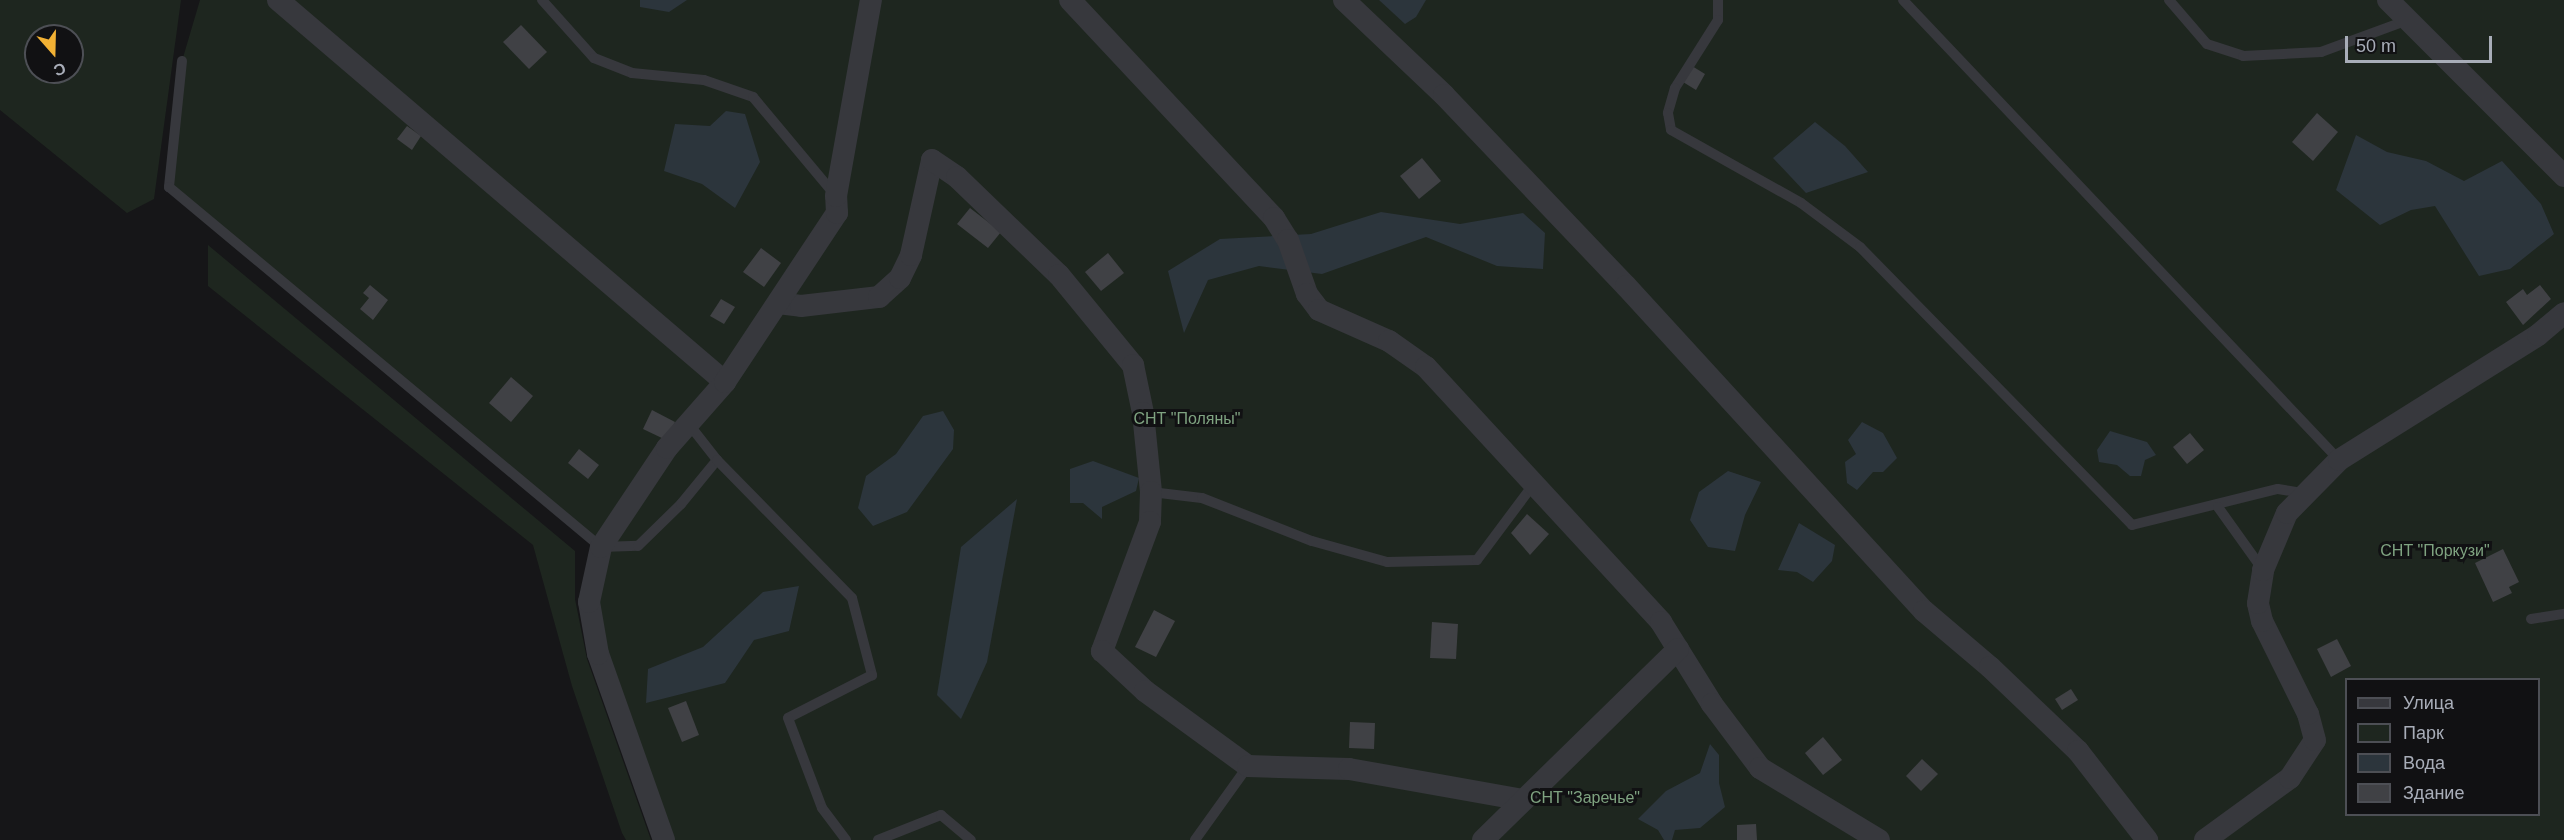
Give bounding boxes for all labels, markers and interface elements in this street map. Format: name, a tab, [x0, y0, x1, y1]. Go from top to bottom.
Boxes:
north arrow	[24, 24, 84, 84]
scale bar	[2348, 24, 2495, 62]
text: 50 m	[2356, 36, 2396, 56]
text: С	[51, 60, 68, 79]
park label: СНТ "Поляны"	[1133, 409, 1241, 429]
park label: СНТ "Поркузи"	[2380, 541, 2490, 561]
legend	[2345, 678, 2540, 816]
text: Улица	[2403, 693, 2454, 713]
text: Парк	[2403, 723, 2444, 743]
text: Вода	[2403, 753, 2445, 773]
text: Здание	[2403, 783, 2464, 803]
park label: СНТ "Заречье"	[1530, 788, 1640, 808]

